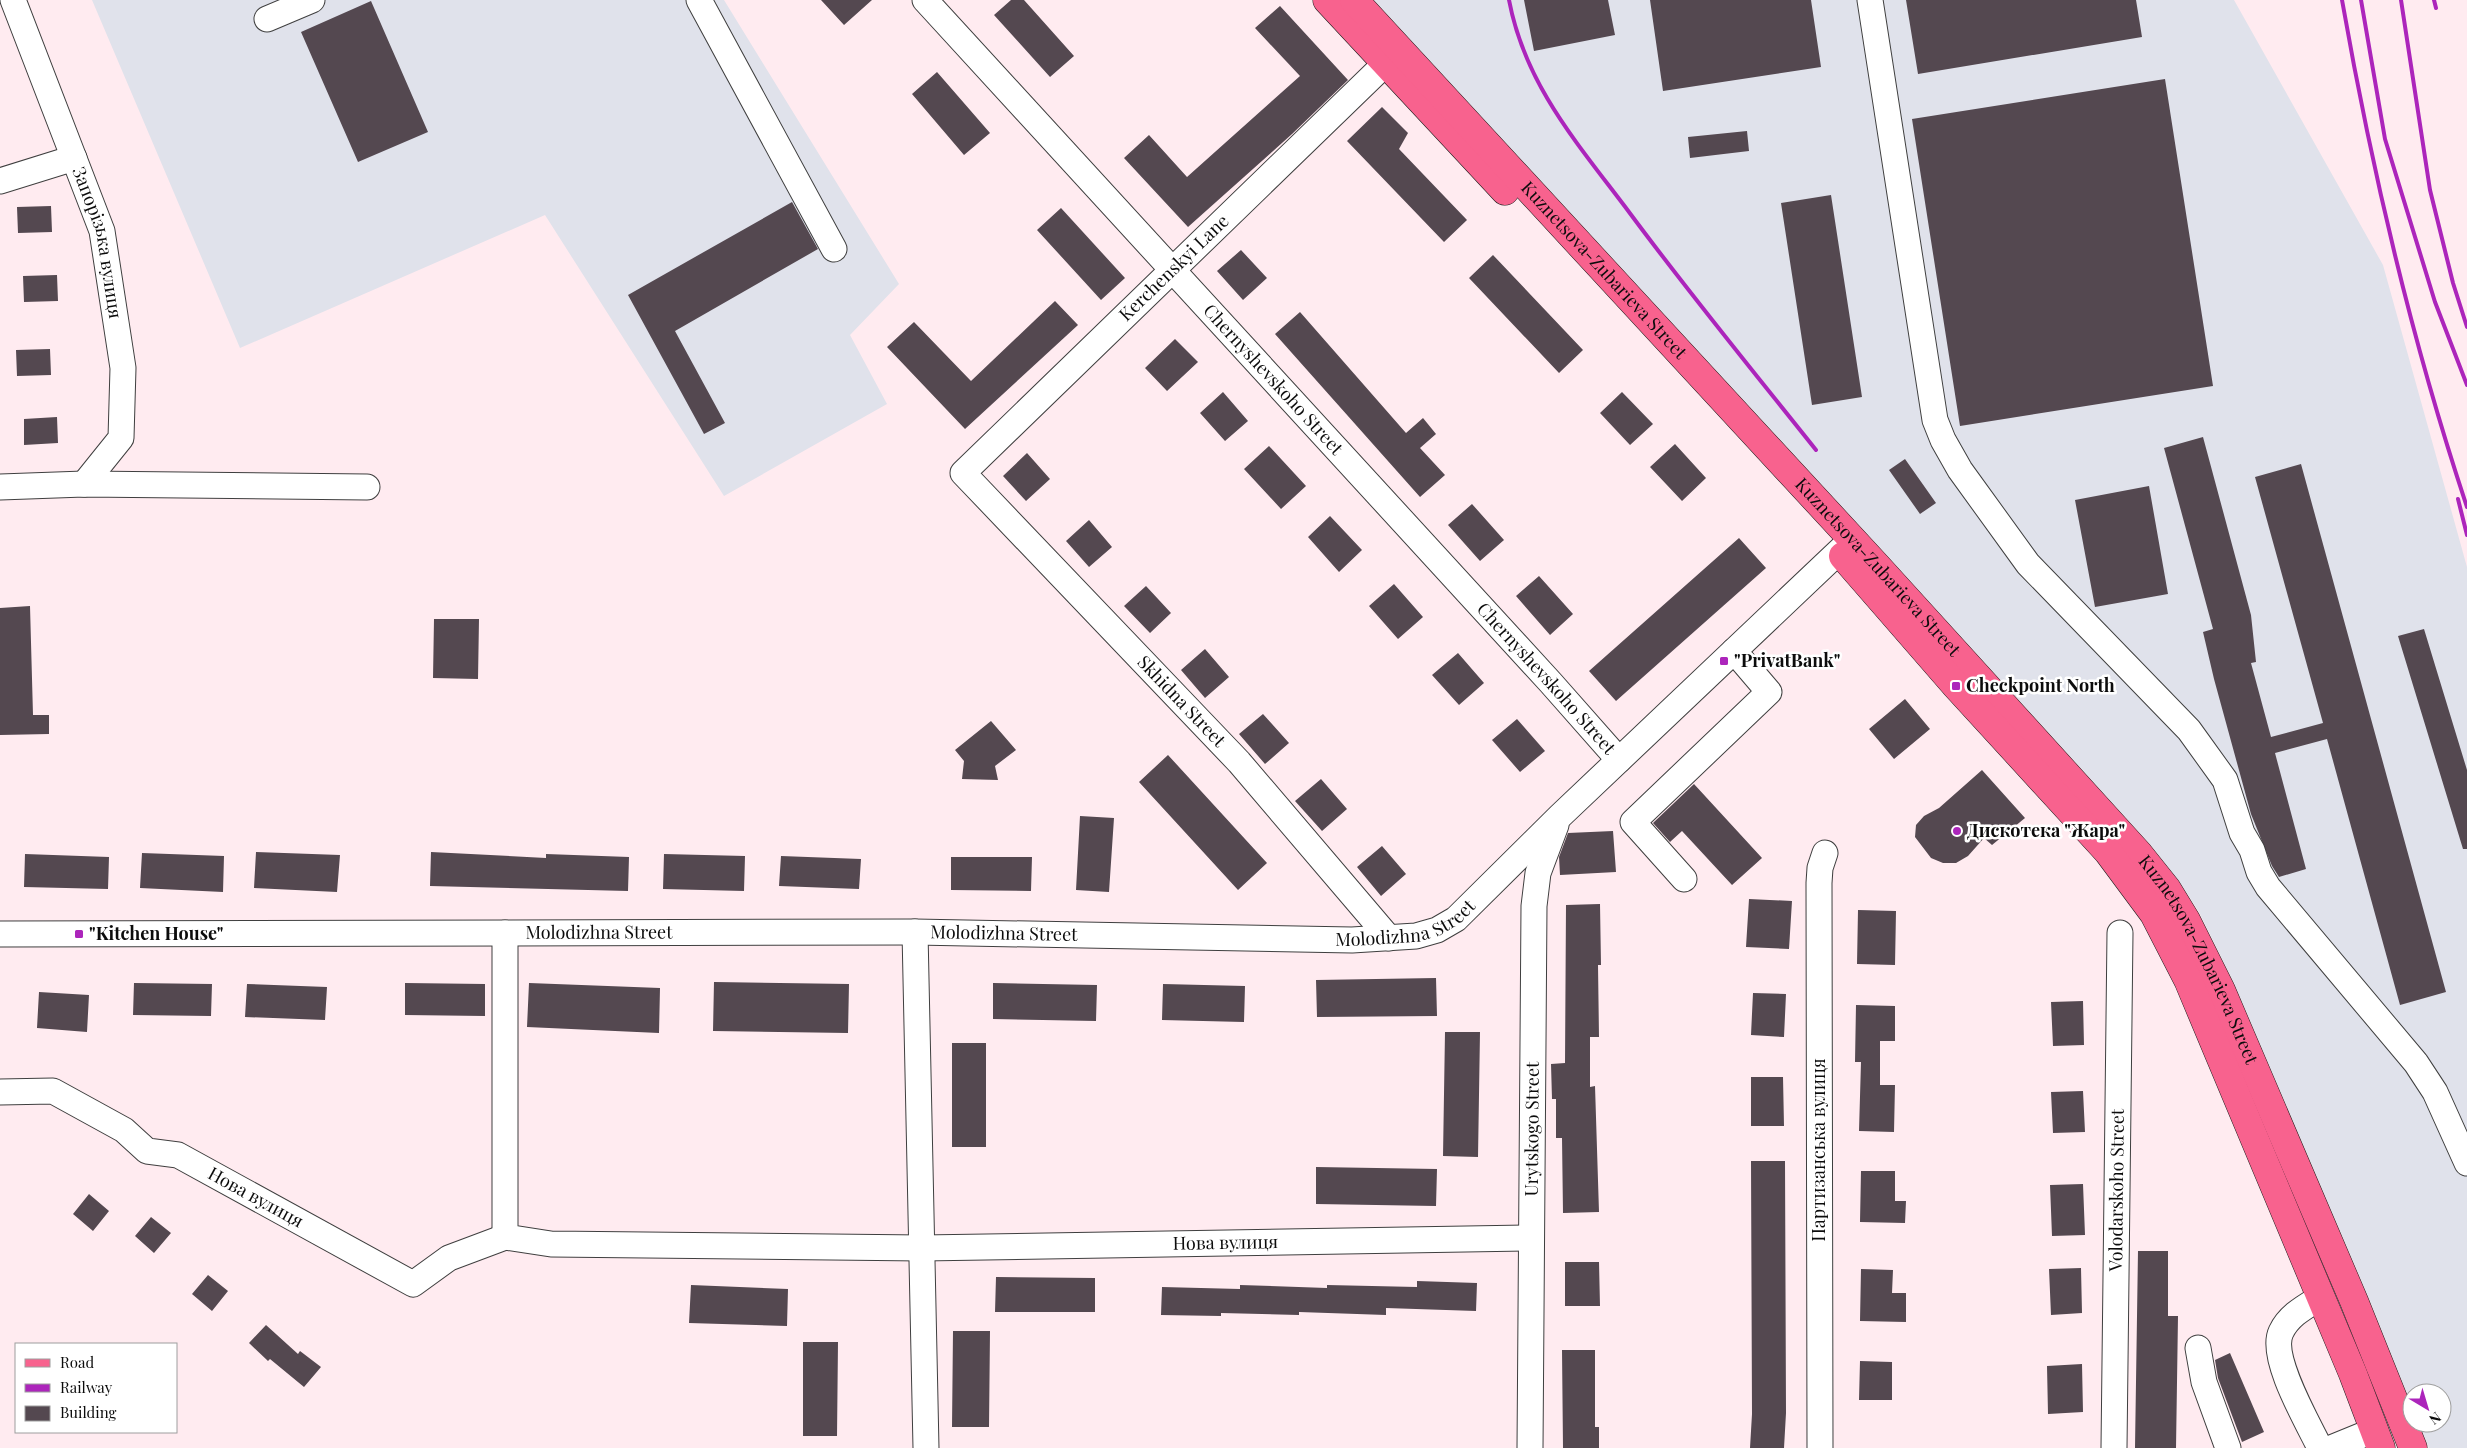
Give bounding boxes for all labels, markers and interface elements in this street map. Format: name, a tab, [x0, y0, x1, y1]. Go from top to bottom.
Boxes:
street label: Запорізька вулиця	[67, 163, 128, 320]
street label: Kuznetsova-Zubarieva Street	[1516, 175, 1693, 364]
street label: Kerchenskyi Lane	[1113, 209, 1233, 326]
street label: Chernyshevskoho Street	[1198, 298, 1349, 460]
street label: Kuznetsova-Zubarieva Street	[1790, 472, 1967, 661]
street label: Chernyshevskoho Street	[1472, 597, 1622, 760]
place label: "PrivatBank"	[1734, 648, 1840, 672]
street label: Skhidna Street	[1133, 650, 1232, 752]
marker: "PrivatBank"	[1718, 655, 1730, 667]
place label: Checkpoint North	[1966, 673, 2115, 697]
marker: Checkpoint North	[1950, 680, 1962, 692]
place label: Дискотека "Жара"	[1967, 818, 2125, 842]
marker: Дискотека "Жара"	[1951, 825, 1963, 837]
street label: Kuznetsova-Zubarieva Street	[2134, 850, 2265, 1068]
street label: Molodizhna Street	[1335, 893, 1480, 951]
street label: Molodizhna Street	[930, 919, 1078, 946]
street label: Molodizhna Street	[525, 920, 673, 944]
place label: "Kitchen House"	[89, 921, 223, 945]
marker: "Kitchen House"	[73, 928, 85, 940]
street label: Партизанська вулиця	[1806, 1058, 1830, 1242]
street label: Urytskogo Street	[1519, 1061, 1544, 1197]
street label: Volodarskoho Street	[2103, 1108, 2129, 1272]
street label: Нова вулиця	[204, 1161, 308, 1233]
street label: Нова вулиця	[1172, 1229, 1279, 1255]
legend	[15, 1343, 178, 1433]
text: Road	[60, 1352, 94, 1372]
text: Railway	[60, 1377, 113, 1397]
north arrow	[2402, 1383, 2452, 1433]
text: Building	[60, 1402, 117, 1422]
text: N	[2425, 1408, 2445, 1429]

